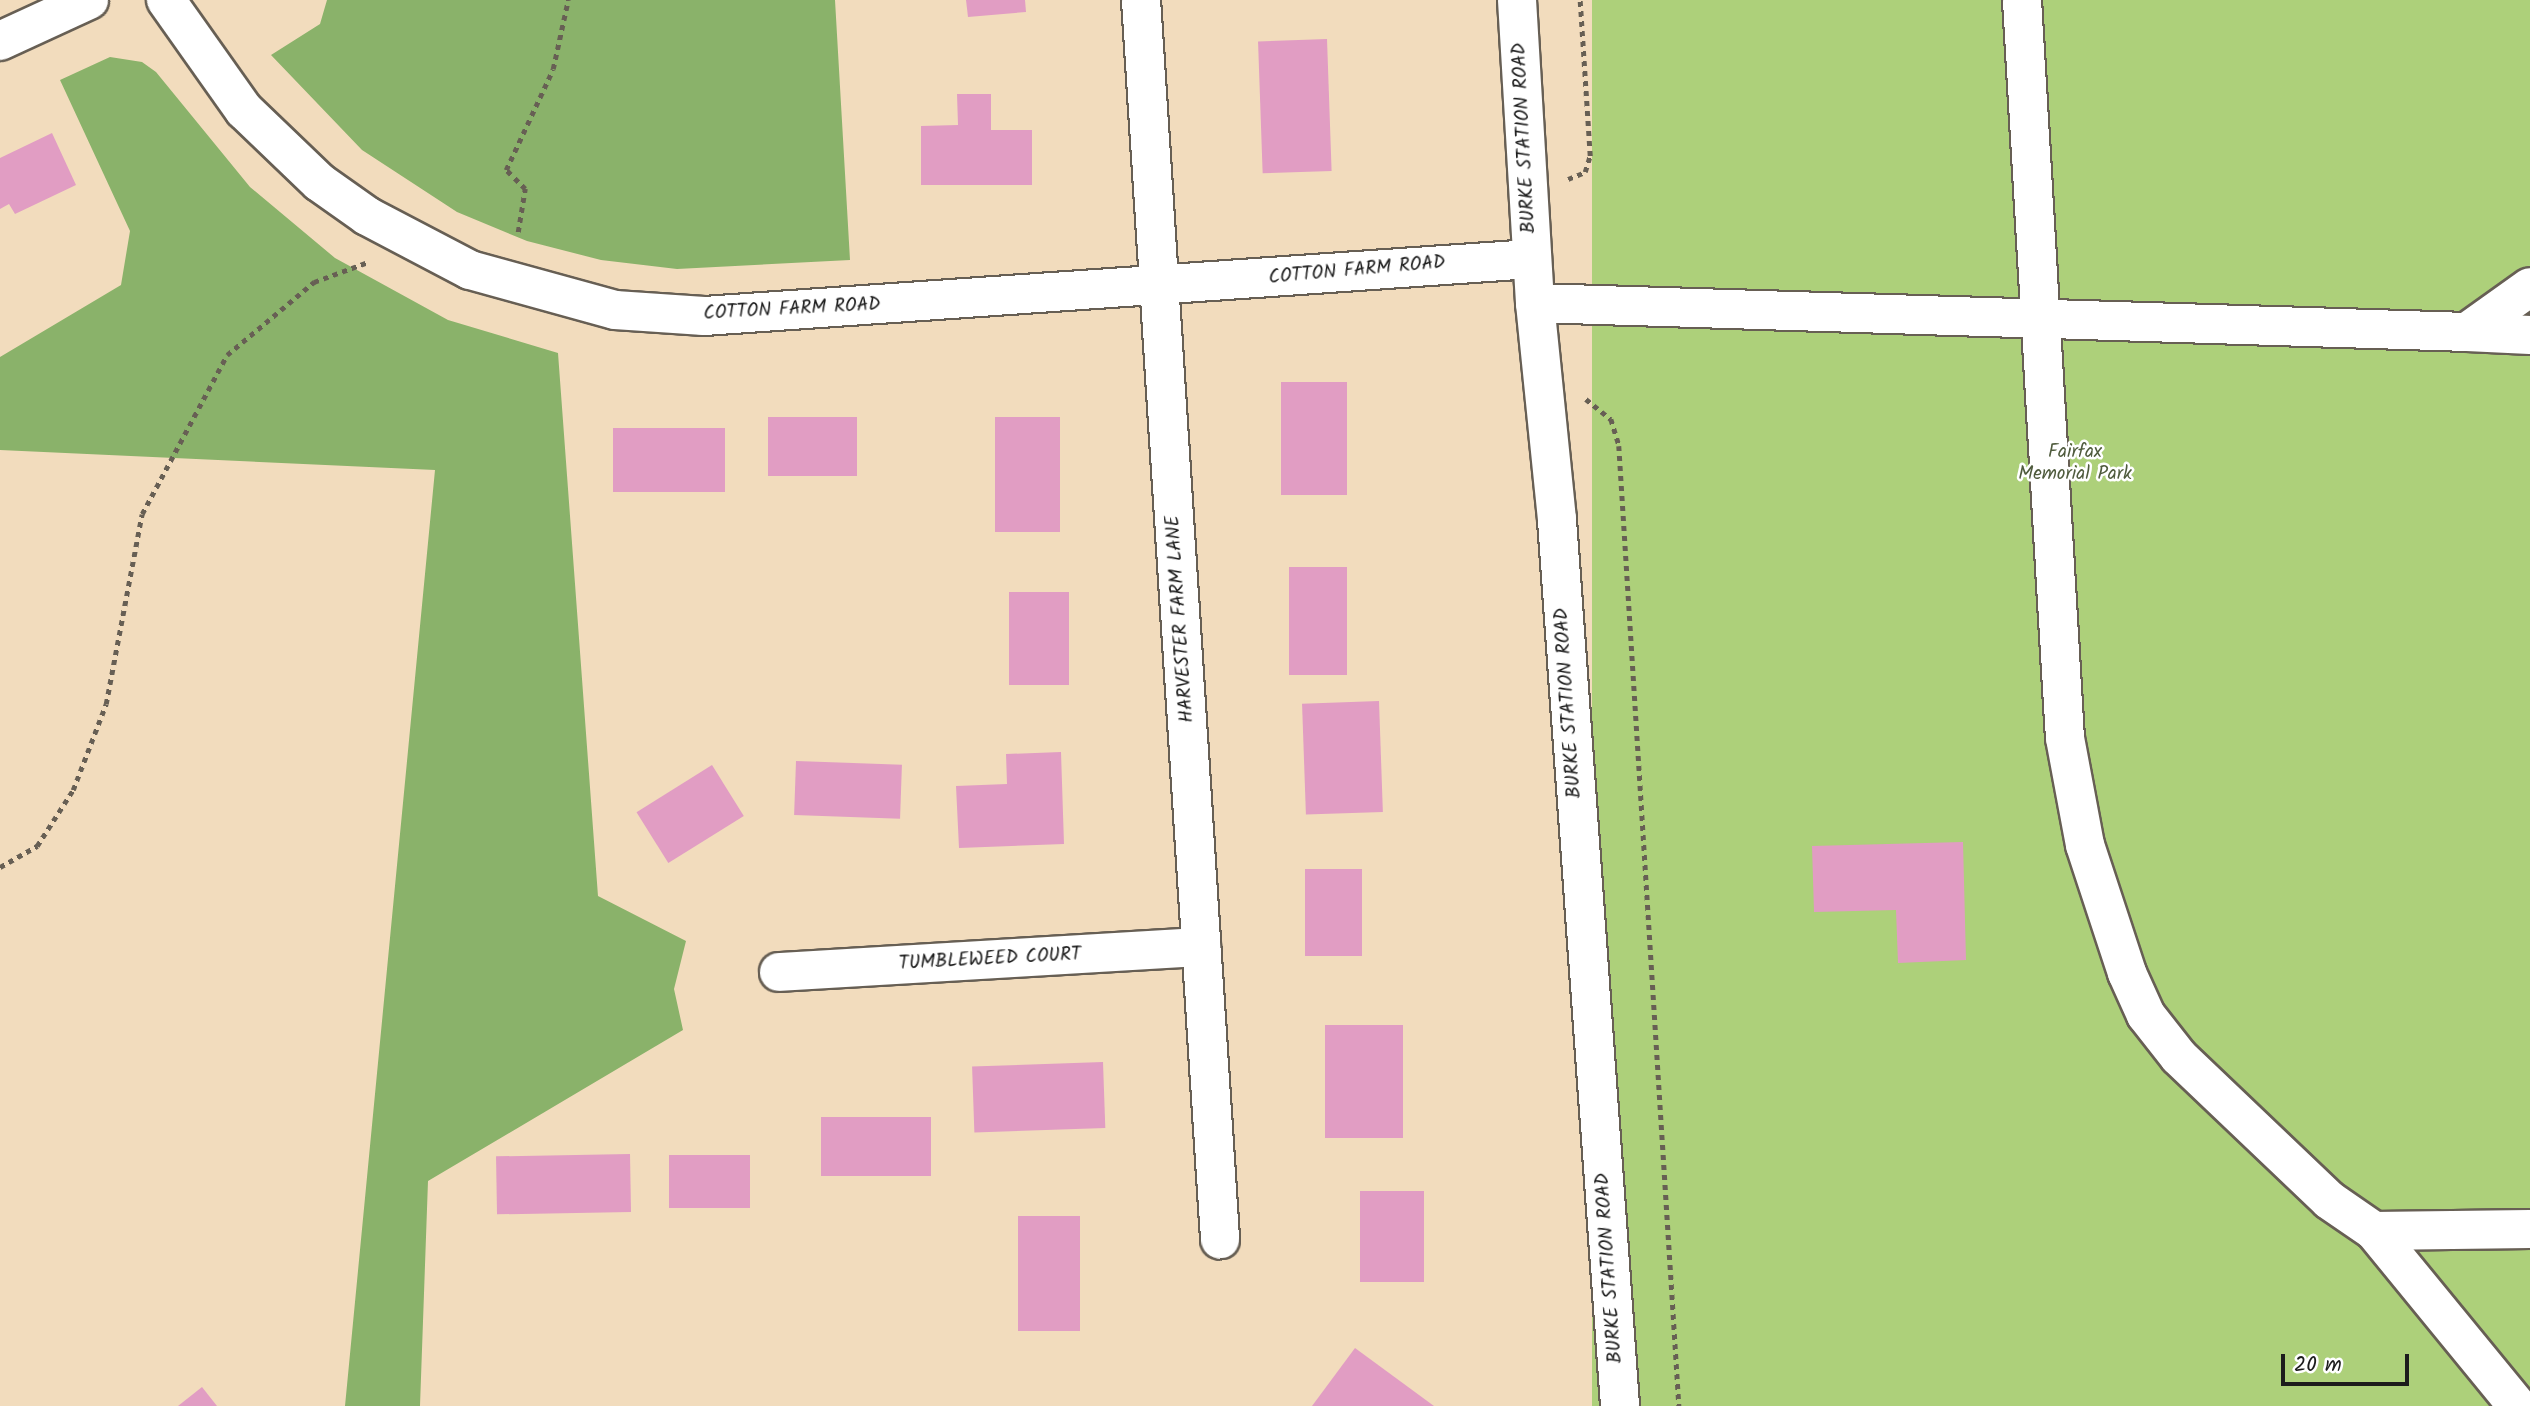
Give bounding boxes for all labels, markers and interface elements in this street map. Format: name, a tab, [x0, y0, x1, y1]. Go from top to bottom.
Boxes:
street label: BURKE STATION ROAD	[1509, 42, 1541, 234]
street label: COTTON FARM ROAD	[1268, 252, 1446, 290]
street label: COTTON FARM ROAD	[703, 294, 881, 326]
park label: Fairfax Memorial Park	[2018, 442, 2132, 486]
street label: HARVESTER FARM LANE	[1162, 515, 1200, 723]
street label: BURKE STATION ROAD	[1551, 607, 1587, 799]
street label: TUMBLEWEED COURT	[898, 944, 1082, 976]
street label: BURKE STATION ROAD	[1592, 1172, 1628, 1364]
scale bar	[2285, 1340, 2413, 1384]
text: 20 m	[2294, 1349, 2342, 1382]

